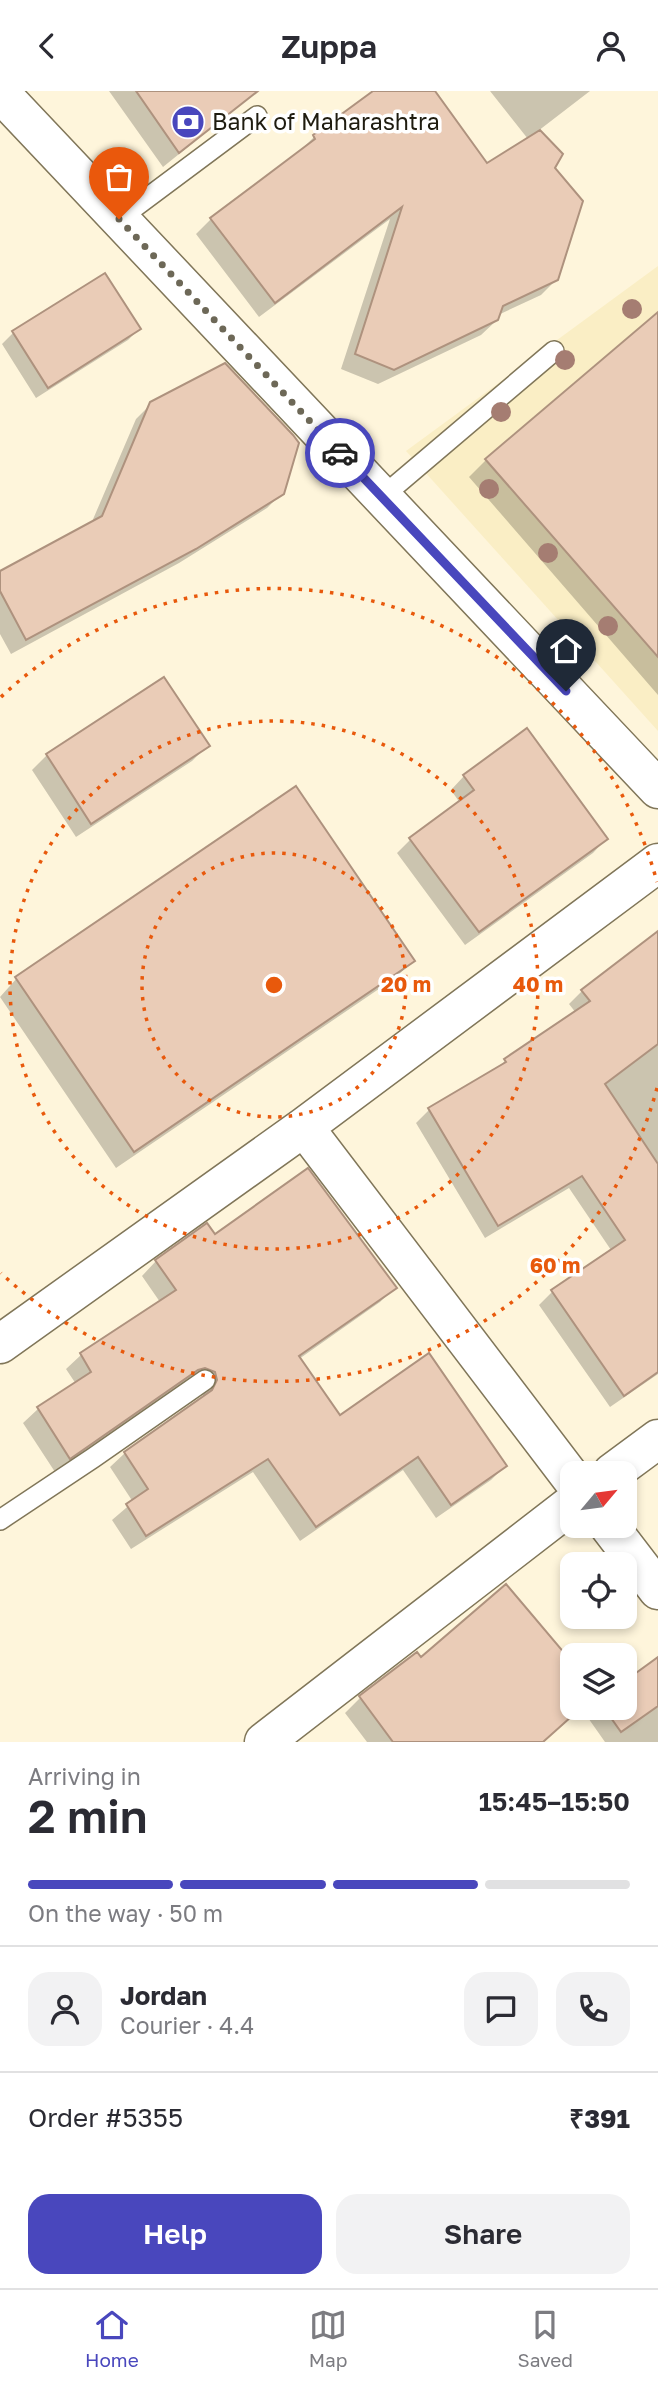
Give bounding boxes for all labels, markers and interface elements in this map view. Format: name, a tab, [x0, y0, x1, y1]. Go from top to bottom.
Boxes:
icon: back	[28, 27, 66, 65]
text: Zuppa	[281, 27, 377, 65]
icon: person	[592, 27, 630, 65]
bank icon: Bank of Maharashtra	[169, 103, 207, 141]
place label: Bank of Maharashtra	[212, 107, 440, 135]
pin	[89, 147, 149, 219]
icon: bag	[100, 158, 138, 196]
courier	[305, 418, 375, 488]
icon: car	[321, 434, 359, 472]
pin	[536, 619, 596, 691]
icon: home	[547, 630, 585, 668]
text: 20 m	[381, 971, 431, 997]
text: 40 m	[513, 971, 563, 997]
centre of rings	[262, 973, 286, 997]
text: 60 m	[530, 1252, 580, 1278]
north arrow	[560, 1461, 637, 1538]
map controls	[560, 1461, 637, 1720]
button: locate	[560, 1552, 637, 1629]
button: layers	[560, 1643, 637, 1720]
text: Arriving in	[28, 1762, 141, 1790]
text: 15:45–15:50	[479, 1786, 630, 1817]
text: 2 min	[28, 1788, 148, 1843]
text: On the way · 50 m	[28, 1899, 223, 1927]
button: person	[28, 1972, 102, 2046]
button: chat	[464, 1972, 538, 2046]
button: phone	[556, 1972, 630, 2046]
text: Jordan	[120, 1980, 207, 2011]
text: Courier · 4.4	[120, 2011, 254, 2039]
text: Order #5355	[28, 2102, 183, 2133]
text: ₹391	[569, 2103, 630, 2134]
button: Help	[28, 2194, 322, 2274]
button: Share	[336, 2194, 630, 2274]
tab: Home	[85, 2306, 139, 2371]
tab: Map	[309, 2306, 347, 2371]
tab: Saved	[517, 2306, 573, 2371]

